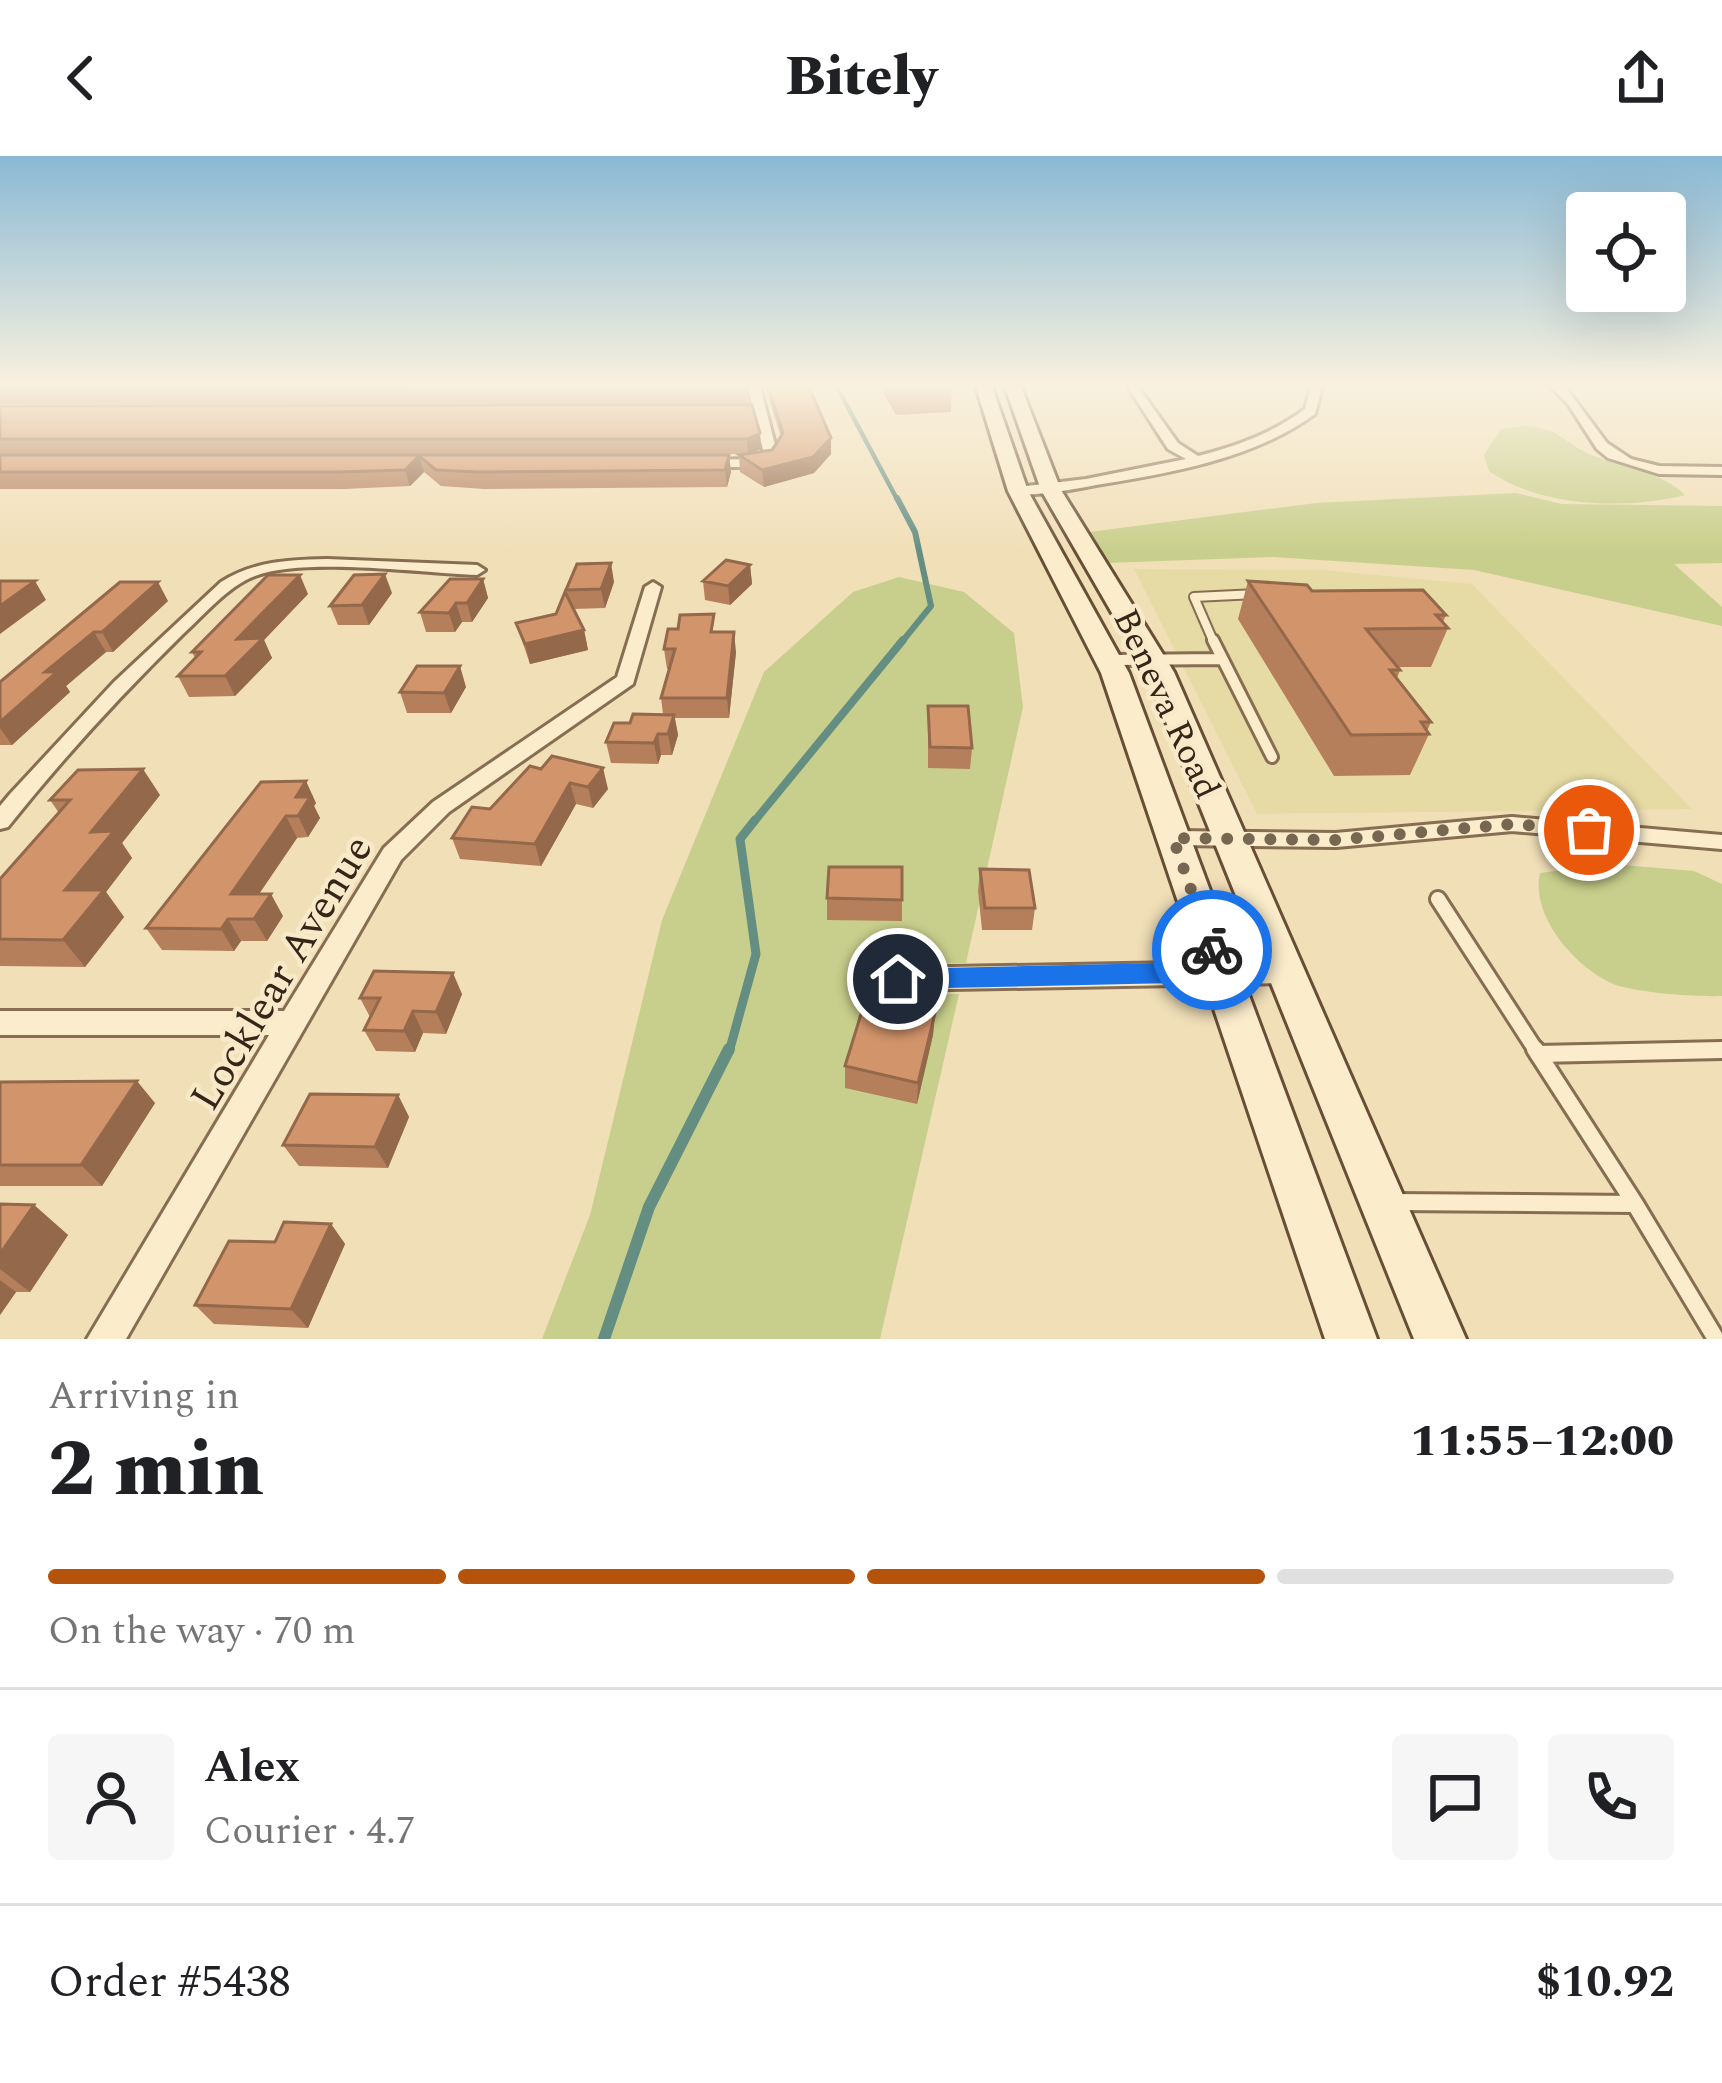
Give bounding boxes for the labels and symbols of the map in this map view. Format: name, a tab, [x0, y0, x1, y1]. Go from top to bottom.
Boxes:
street label: Beneva Road	[1098, 600, 1234, 809]
pin	[1538, 779, 1640, 881]
street label: Locklear Avenue	[175, 823, 389, 1123]
courier	[1152, 890, 1272, 1010]
pin	[847, 928, 949, 1030]

